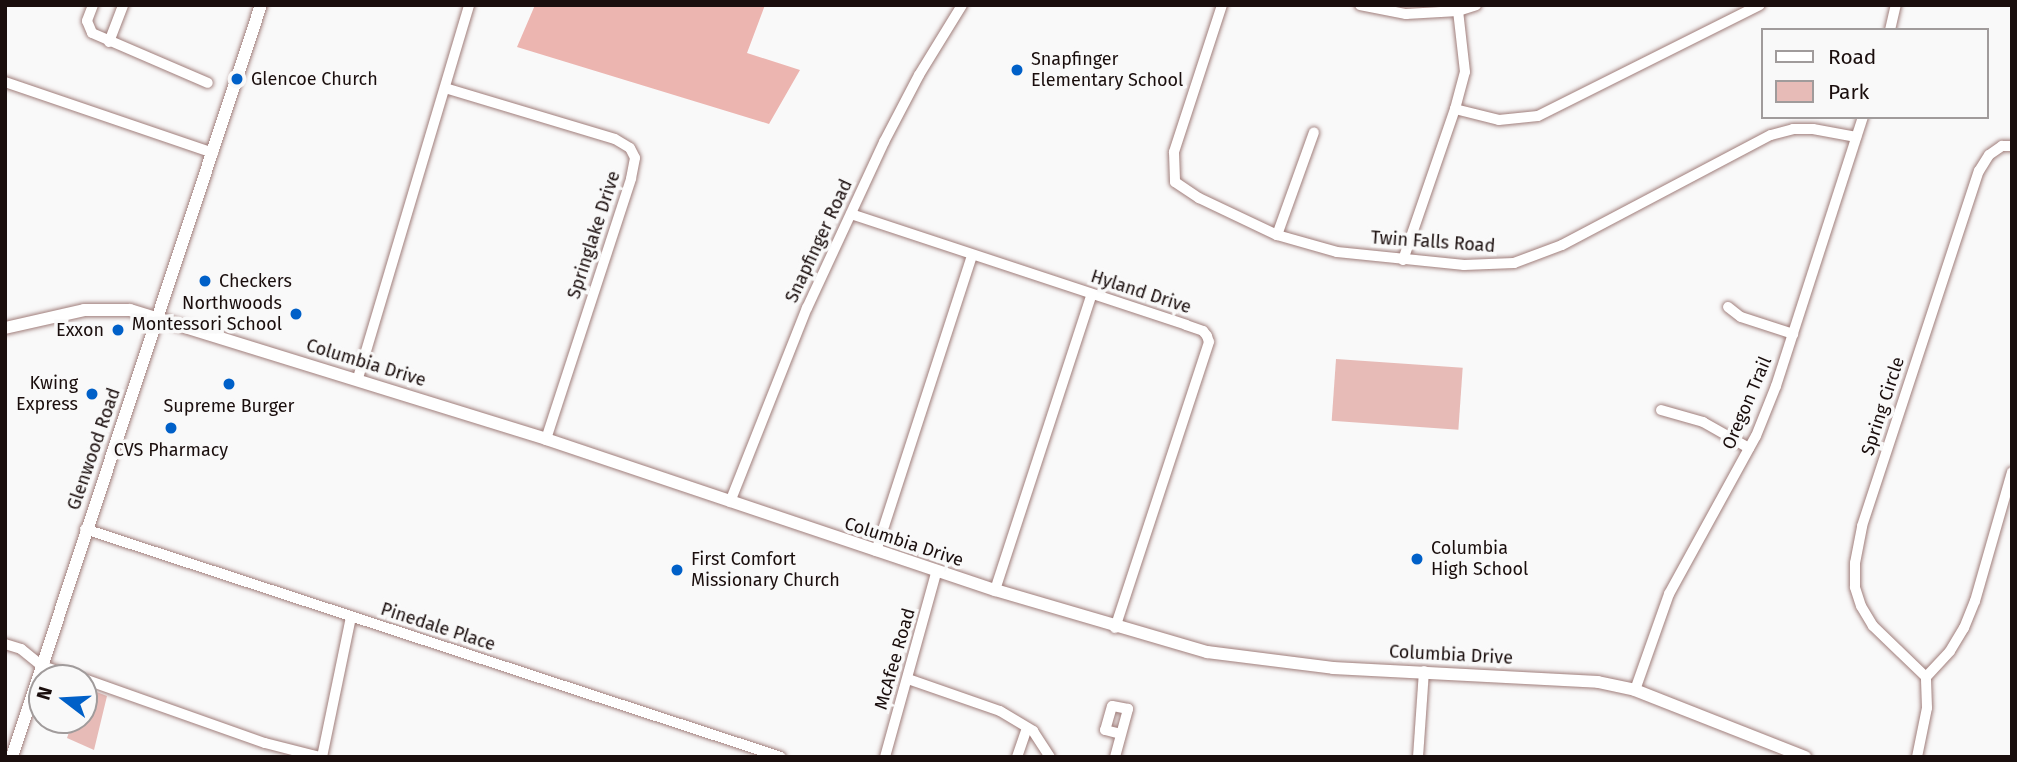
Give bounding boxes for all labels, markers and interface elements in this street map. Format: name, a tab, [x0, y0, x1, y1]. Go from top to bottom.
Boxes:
legend	[1762, 28, 1989, 119]
text: Road	[1828, 44, 1876, 70]
place label: Snapfinger Elementary School	[1031, 49, 1183, 92]
marker: Snapfinger Elementary School	[1009, 62, 1025, 78]
place label: Glencoe Church	[251, 68, 378, 90]
marker: Glencoe Church	[229, 71, 245, 87]
text: Park	[1828, 79, 1869, 105]
street label: Springlake Drive	[563, 168, 625, 302]
street label: Snapfinger Road	[781, 176, 857, 306]
street label: Twin Falls Road	[1370, 227, 1496, 257]
street label: Hyland Drive	[1088, 266, 1194, 318]
place label: Checkers	[219, 270, 292, 292]
marker: Checkers	[197, 273, 213, 289]
place label: Northwoods Montessori School	[132, 293, 282, 336]
marker: Northwoods Montessori School	[288, 306, 304, 322]
place label: Exxon	[56, 319, 104, 341]
marker: Exxon	[110, 322, 126, 338]
street label: Columbia Drive	[304, 335, 428, 391]
street label: Oregon Trail	[1718, 353, 1776, 453]
street label: Spring Circle	[1857, 354, 1909, 458]
place label: Kwing Express	[16, 373, 78, 416]
marker: Supreme Burger	[221, 376, 237, 392]
street label: Glenwood Road	[63, 385, 125, 513]
marker: Kwing Express	[84, 386, 100, 402]
place label: Supreme Burger	[163, 395, 295, 417]
marker: CVS Pharmacy	[163, 420, 179, 436]
place label: CVS Pharmacy	[114, 439, 228, 461]
street label: Columbia Drive	[842, 513, 966, 571]
place label: Columbia High School	[1431, 538, 1528, 580]
place label: First Comfort Missionary Church	[691, 549, 840, 592]
marker: Columbia High School	[1409, 551, 1425, 567]
marker: First Comfort Missionary Church	[669, 562, 685, 578]
street label: Pinedale Place	[378, 598, 498, 656]
street label: McAfee Road	[870, 606, 920, 712]
street label: Columbia Drive	[1389, 641, 1513, 669]
north arrow	[28, 664, 98, 734]
text: N	[32, 684, 57, 703]

